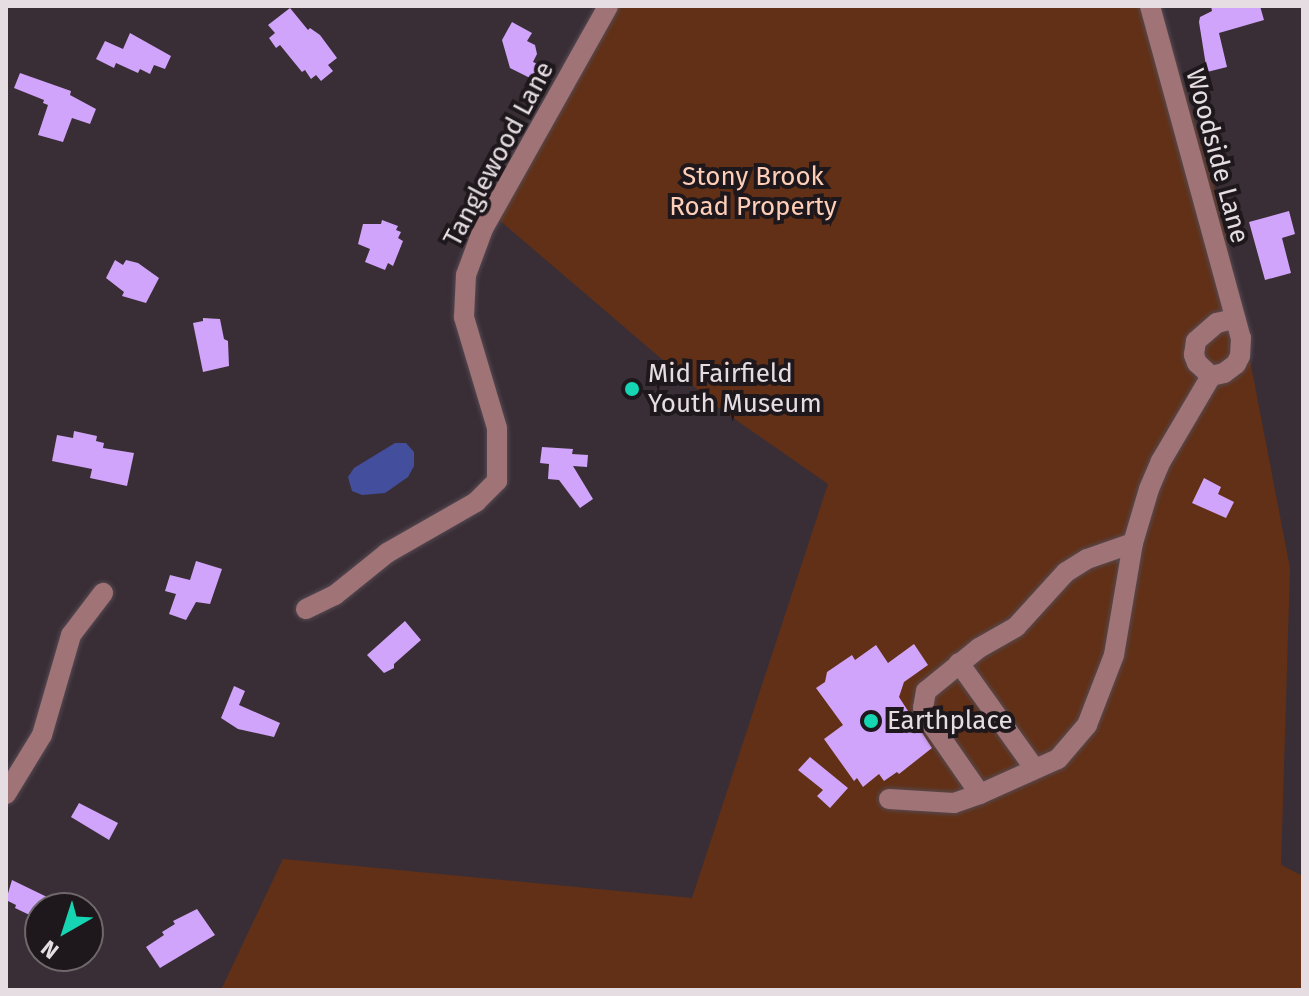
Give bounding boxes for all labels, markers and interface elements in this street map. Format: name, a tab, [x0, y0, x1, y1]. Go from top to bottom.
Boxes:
street label: Tanglewood Lane	[437, 56, 561, 252]
street label: Woodside Lane	[1179, 65, 1255, 247]
park label: Stony Brook Road Property	[669, 161, 837, 222]
place label: Mid Fairfield Youth Museum	[648, 358, 822, 420]
marker: Mid Fairfield Youth Museum	[623, 380, 641, 398]
place label: Earthplace	[887, 705, 1013, 737]
marker: Earthplace	[862, 712, 880, 730]
north arrow	[24, 892, 104, 972]
text: N	[36, 934, 64, 965]

